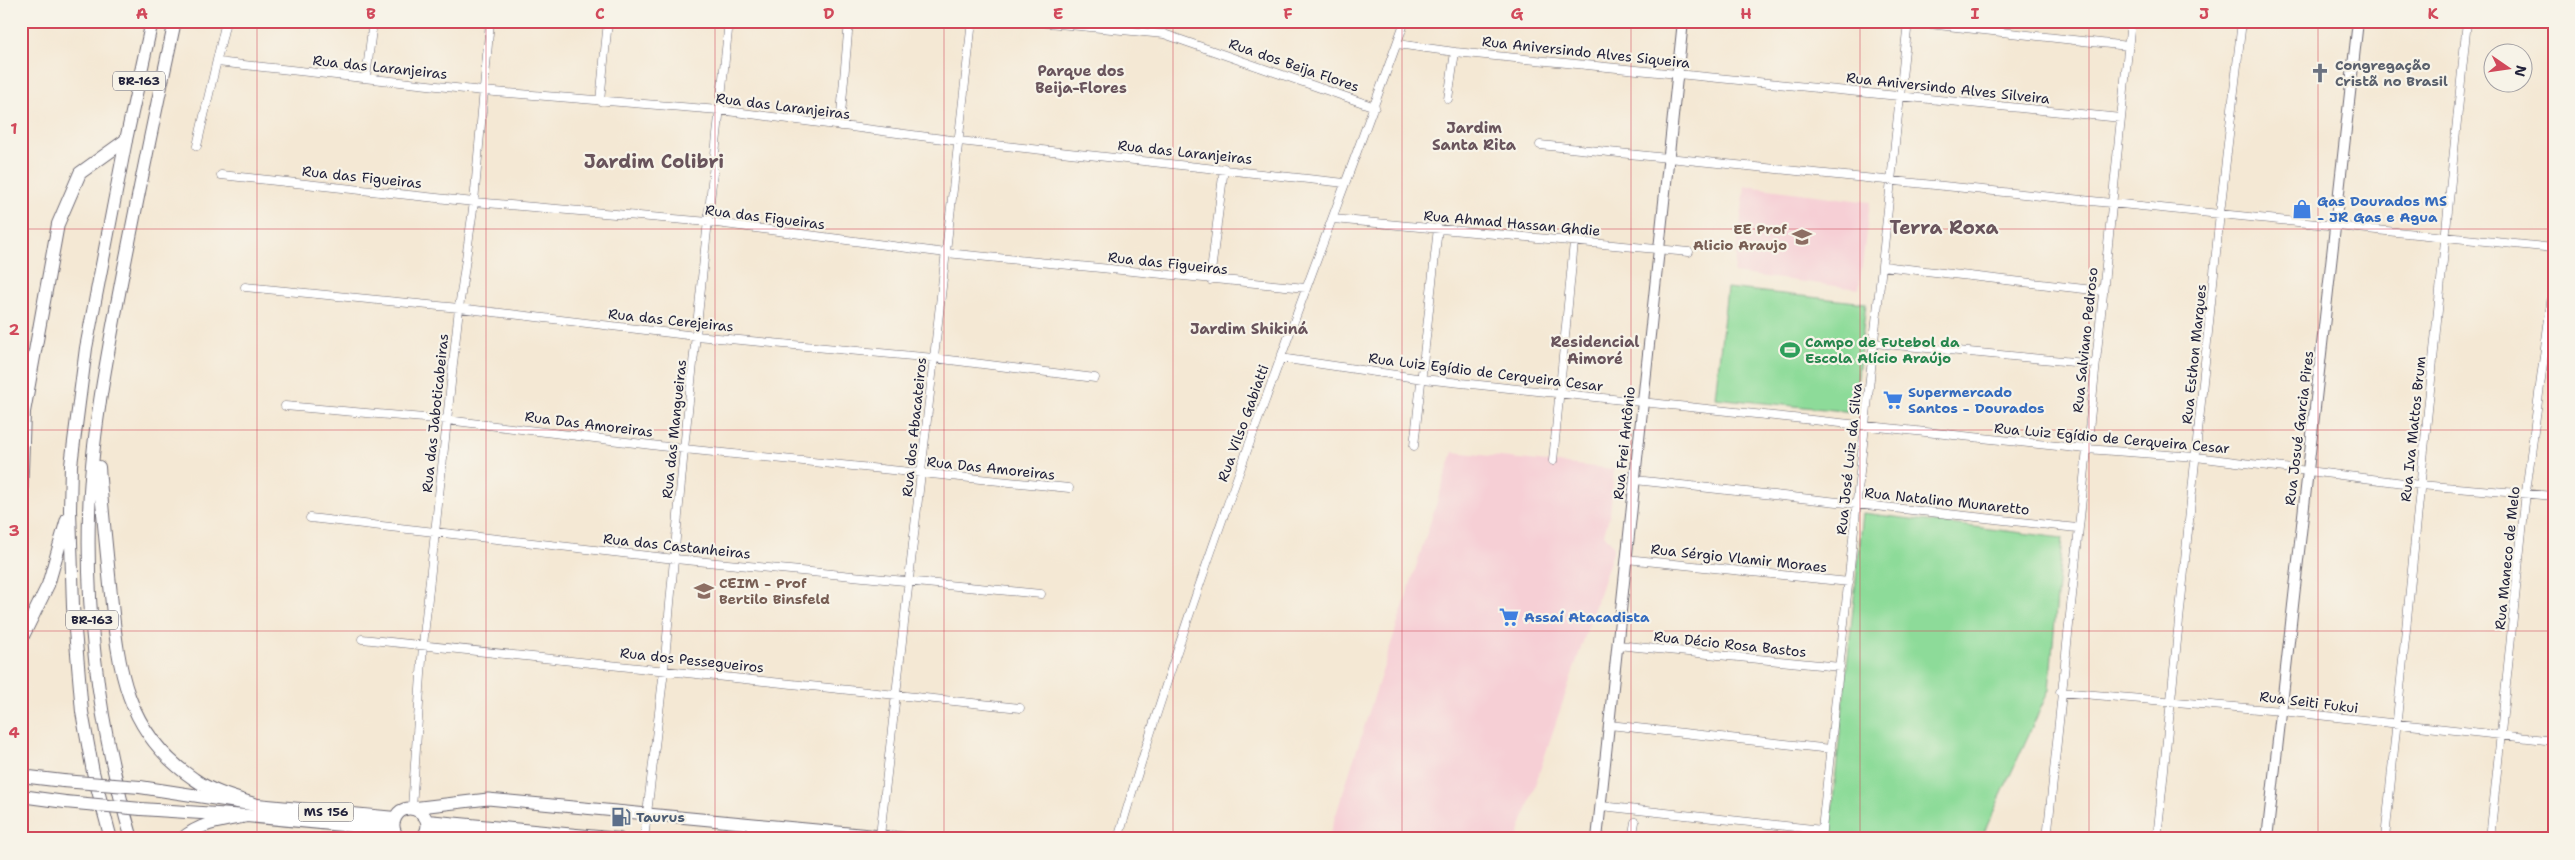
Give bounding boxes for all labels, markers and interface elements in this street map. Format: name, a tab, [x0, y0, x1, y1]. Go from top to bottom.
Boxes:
text: A	[136, 3, 148, 24]
text: B	[366, 3, 376, 24]
text: C	[595, 3, 605, 24]
text: D	[823, 3, 835, 24]
text: E	[1053, 3, 1063, 24]
text: F	[1283, 3, 1293, 24]
text: G	[1511, 3, 1524, 24]
text: H	[1740, 3, 1752, 24]
text: I	[1971, 3, 1980, 24]
text: J	[2199, 3, 2209, 24]
text: K	[2428, 3, 2439, 24]
street label: Rua Aniversindo Alves Siqueira	[1481, 32, 1691, 72]
street label: Rua dos Beija Flores	[1226, 34, 1362, 96]
north arrow	[2482, 42, 2532, 92]
street label: Rua das Laranjeiras	[312, 51, 448, 83]
place label: Congregação Cristã no Brasil	[2335, 56, 2448, 90]
district label: Parque dos Beija-Flores	[1035, 61, 1127, 98]
church icon: Congregação Cristã no Brasil	[2309, 62, 2331, 84]
text: N	[2511, 63, 2531, 78]
street label: Rua Aniversindo Alves Silveira	[1845, 68, 2051, 108]
road number: BR-163	[113, 72, 165, 90]
street label: Rua das Laranjeiras	[715, 89, 851, 123]
text: 1	[10, 118, 18, 139]
district label: Jardim Santa Rita	[1432, 118, 1517, 155]
street label: Rua das Laranjeiras	[1117, 136, 1253, 168]
district label: Jardim Colibri	[584, 149, 724, 174]
street label: Rua das Figueiras	[301, 162, 423, 192]
place label: Gas Dourados MS - JR Gas e Agua	[2317, 192, 2447, 226]
shop icon: Gas Dourados MS - JR Gas e Agua	[2291, 198, 2313, 220]
street label: Rua das Figueiras	[704, 201, 826, 233]
street label: Rua Ahmad Hassan Ghdie	[1423, 206, 1601, 240]
district label: Terra Roxa	[1889, 215, 1999, 240]
place label: EE Prof Alicio Araujo	[1693, 220, 1787, 254]
school or university icon: EE Prof Alicio Araujo	[1791, 226, 1813, 248]
street label: Rua das Figueiras	[1107, 248, 1229, 278]
street label: Rua Salviano Pedroso	[2068, 266, 2102, 414]
street label: Rua Esthon Marques	[2178, 283, 2210, 425]
street label: Rua das Cerejeiras	[607, 304, 735, 336]
text: 2	[8, 319, 20, 340]
district label: Jardim Shikiná	[1190, 319, 1309, 339]
district label: Residencial Aimoré	[1550, 332, 1640, 369]
street label: Rua das Jaboticabeiras	[418, 333, 452, 493]
place label: Campo de Futebol da Escola Alício Araújo	[1805, 333, 1960, 367]
sports icon: Campo de Futebol da Escola Alício Araújo	[1779, 339, 1801, 361]
street label: Rua Luiz Egídio de Cerqueira Cesar	[1367, 349, 1605, 395]
street label: Rua Josué Garcia Pires	[2281, 350, 2317, 506]
street label: Rua Iva Mattos Brum	[2396, 355, 2430, 503]
street label: Rua dos Abacateiros	[898, 356, 930, 498]
street label: Rua das Mangueiras	[658, 358, 690, 499]
street label: Rua Vilso Gabiatti	[1213, 362, 1273, 484]
street label: Rua José Luiz da Silva	[1832, 382, 1866, 536]
place label: Supermercado Santos - Dourados	[1908, 383, 2044, 417]
street label: Rua Frei Antônio	[1609, 386, 1639, 500]
supermarket icon: Supermercado Santos - Dourados	[1882, 389, 1904, 411]
street label: Rua Das Amoreiras	[524, 407, 654, 441]
street label: Rua Luiz Egídio de Cerqueira Cesar	[1993, 419, 2231, 457]
street label: Rua Das Amoreiras	[926, 452, 1056, 484]
street label: Rua Natalino Munaretto	[1864, 483, 2030, 519]
street label: Rua Maneco de Melo	[2491, 485, 2523, 631]
text: 3	[8, 520, 20, 541]
street label: Rua das Castanheiras	[602, 529, 752, 563]
street label: Rua Sérgio Vlamir Moraes	[1650, 540, 1828, 576]
place label: CEIM - Prof Bertilo Binsfeld	[719, 574, 830, 608]
school or university icon: CEIM - Prof Bertilo Binsfeld	[693, 580, 715, 602]
supermarket icon: Assaí Atacadista	[1498, 606, 1520, 628]
place label: Assaí Atacadista	[1524, 608, 1650, 626]
road number: BR-163	[66, 610, 118, 630]
street label: Rua Décio Rosa Bastos	[1653, 627, 1807, 661]
street label: Rua dos Pessegueiros	[619, 643, 765, 677]
street label: Rua Seiti Fukui	[2259, 687, 2359, 717]
text: 4	[8, 722, 20, 743]
road number: MS 156	[298, 802, 354, 822]
fuel station icon: Taurus	[610, 806, 632, 828]
place label: Taurus	[636, 808, 685, 826]

